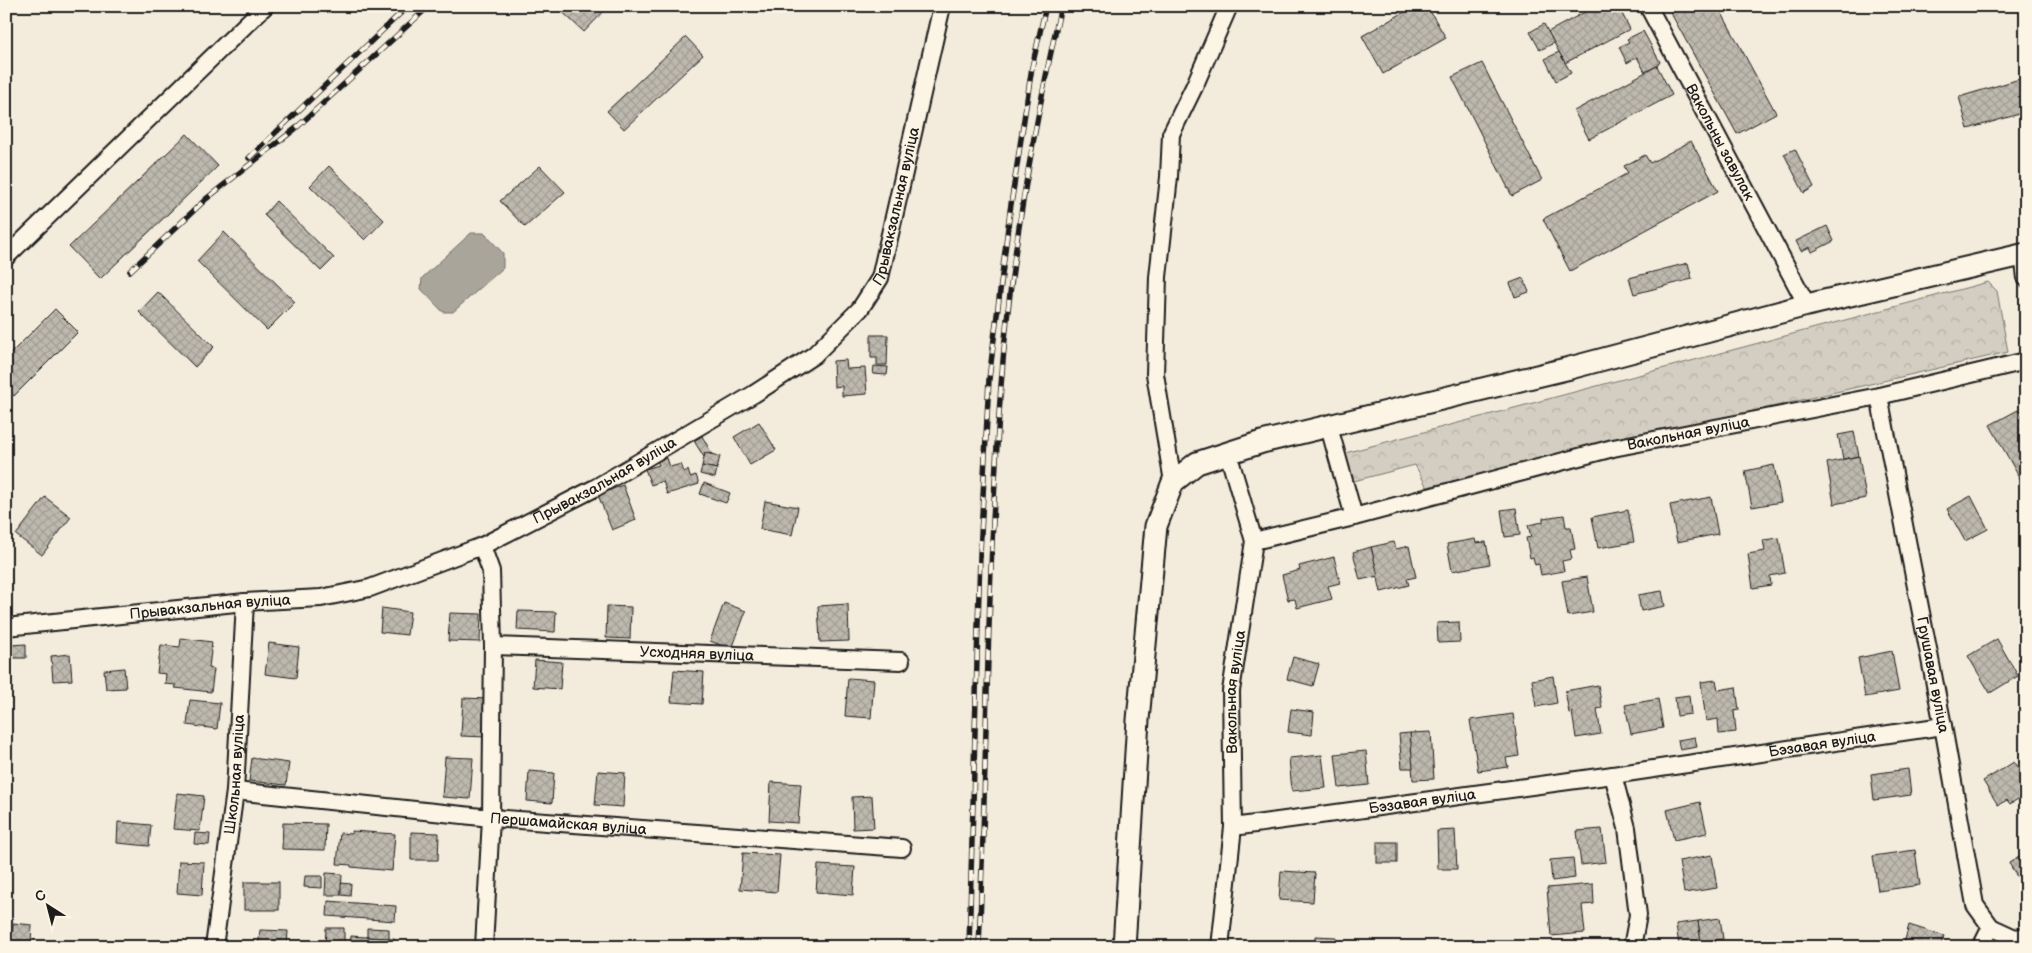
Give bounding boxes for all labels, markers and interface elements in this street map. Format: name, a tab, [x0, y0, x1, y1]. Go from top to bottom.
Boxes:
street label: Вакольны завулак	[1682, 80, 1759, 204]
street label: Прывакзальная вуліца	[868, 125, 924, 289]
street label: Вакольная вуліца	[1625, 412, 1751, 455]
street label: Прывакзальная вуліца	[529, 433, 680, 528]
street label: Прывакзальная вуліца	[128, 590, 291, 624]
street label: Грушавая вуліца	[1913, 615, 1954, 735]
street label: Вакольная вуліца	[1221, 629, 1250, 754]
street label: Усходняя вуліца	[639, 642, 754, 665]
street label: Школьная вуліца	[220, 714, 249, 835]
street label: Бэзавая вуліца	[1767, 727, 1877, 761]
street label: Бэзавая вуліца	[1367, 784, 1477, 818]
street label: Першамайская вуліца	[489, 808, 647, 839]
north arrow	[22, 880, 72, 930]
text: С	[32, 886, 50, 906]

